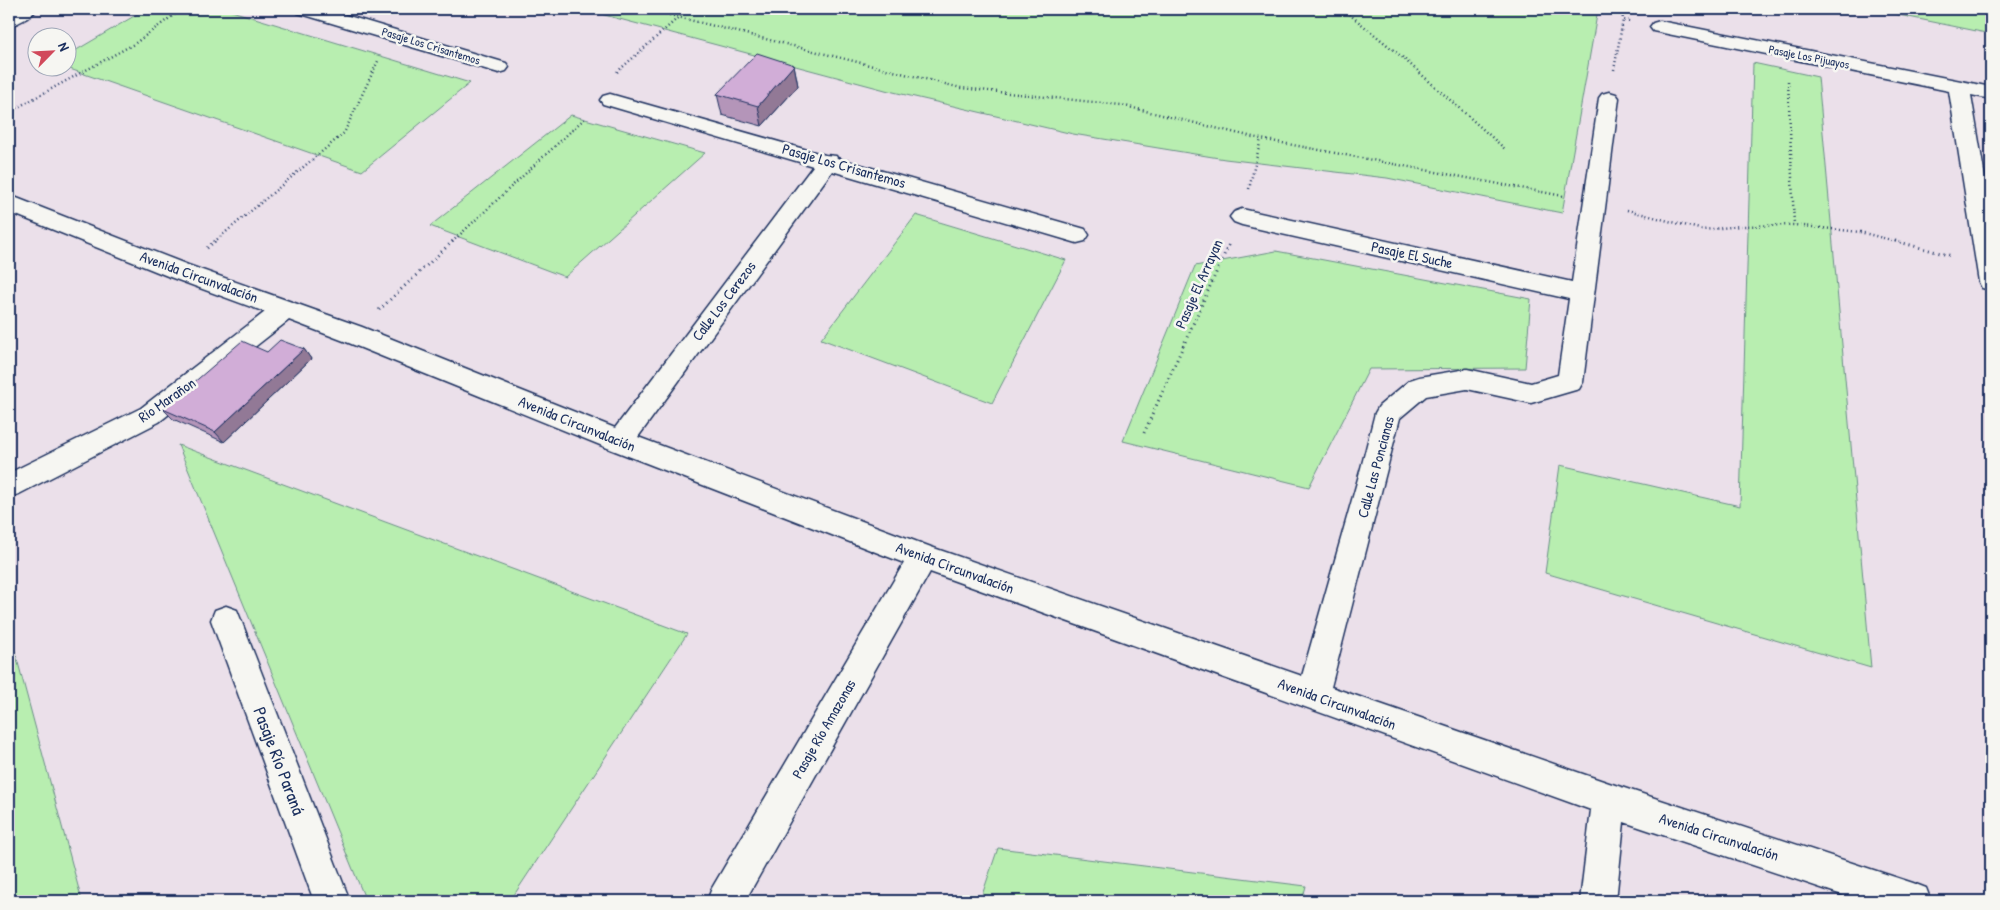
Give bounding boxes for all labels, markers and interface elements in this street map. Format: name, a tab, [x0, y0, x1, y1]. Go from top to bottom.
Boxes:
street label: Pasaje Los Crisantemos	[380, 22, 483, 69]
north arrow	[28, 28, 78, 78]
text: N	[54, 39, 75, 54]
street label: Pasaje Los Pijuayos	[1767, 40, 1851, 73]
street label: Pasaje Los Crisantemos	[780, 138, 909, 193]
street label: Pasaje El Arrayan	[1170, 236, 1228, 332]
street label: Pasaje El Suche	[1369, 236, 1455, 273]
street label: Avenida Circunvalación	[137, 245, 261, 308]
street label: Calle Los Cerezos	[687, 256, 761, 345]
street label: Rio Marañon	[134, 372, 200, 427]
street label: Avenida Circunvalación	[516, 391, 639, 457]
street label: Calle Las Poncianas	[1352, 414, 1399, 520]
street label: Avenida Circunvalación	[893, 536, 1017, 599]
street label: Avenida Circunvalación	[1275, 672, 1399, 735]
street label: Pasaje Río Amazonas	[787, 675, 861, 782]
street label: Pasaje Río Paraná	[247, 703, 312, 818]
street label: Avenida Circunvalación	[1657, 807, 1782, 866]

